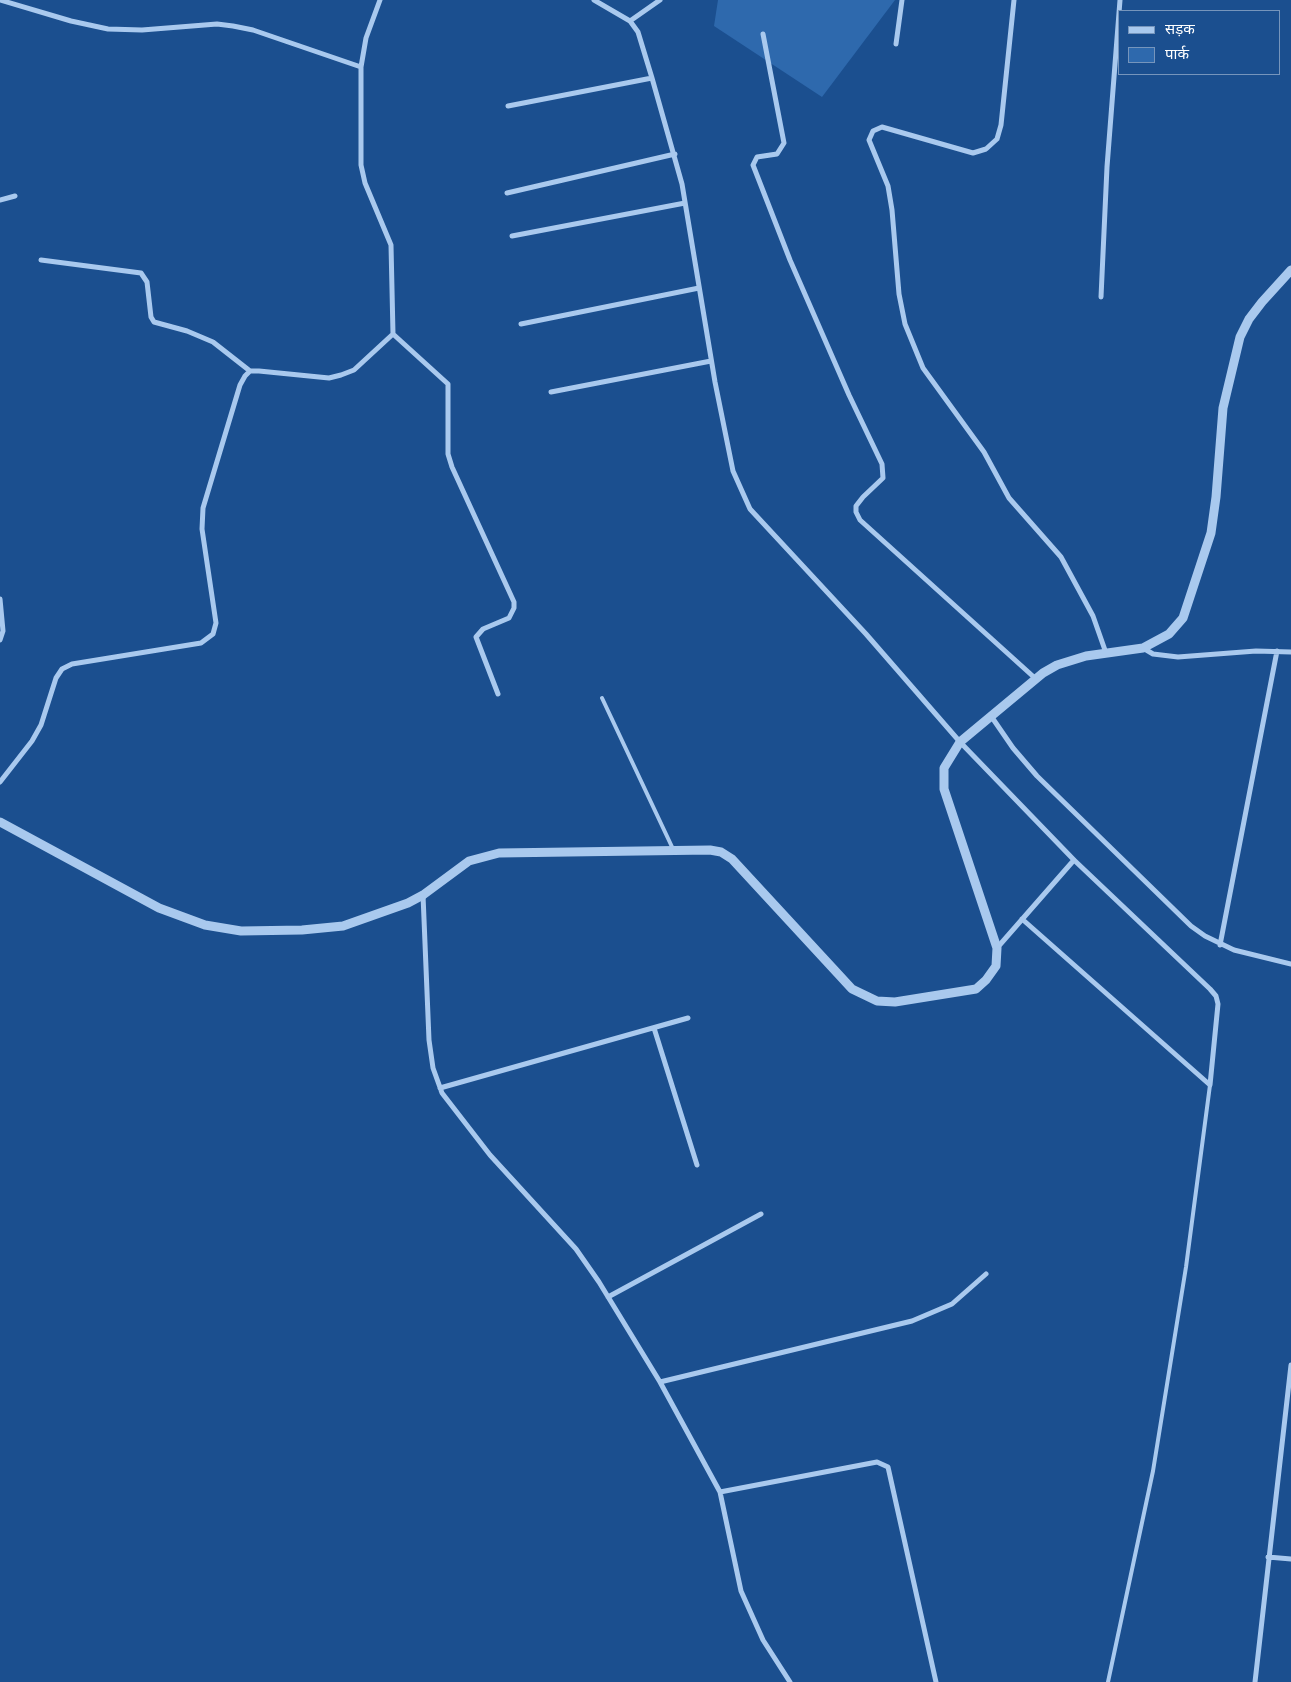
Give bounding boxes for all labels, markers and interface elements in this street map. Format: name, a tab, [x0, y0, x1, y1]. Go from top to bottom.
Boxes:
legend	[1118, 10, 1281, 75]
text: सड़क	[1165, 19, 1195, 38]
text: पार्क	[1165, 44, 1189, 63]

